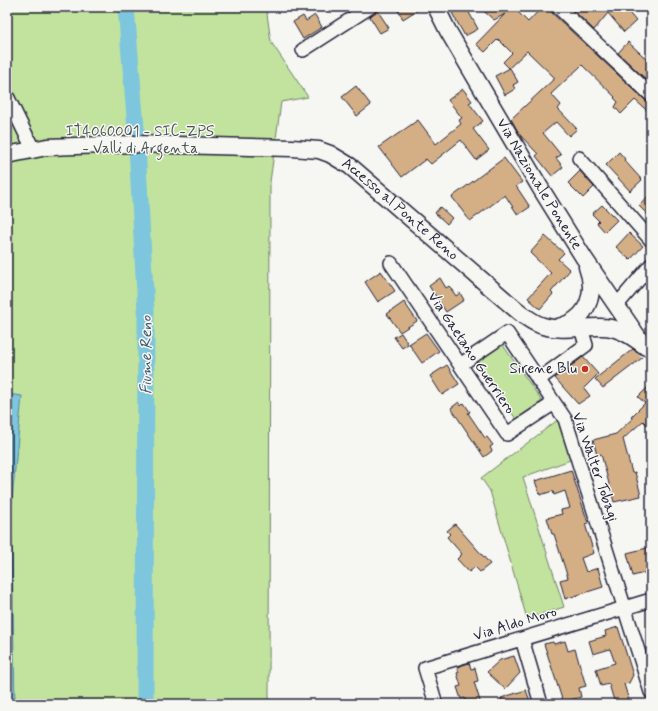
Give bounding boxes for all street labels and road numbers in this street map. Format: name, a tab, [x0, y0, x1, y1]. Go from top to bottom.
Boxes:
street label: Via Nazionale Ponente	[492, 115, 587, 254]
street label: Accesso al Ponte Reno	[338, 153, 463, 265]
street label: Via Gaetano Guerriero	[423, 288, 519, 418]
street label: Via Walter Tobagi	[567, 410, 623, 524]
street label: Via Aldo Moro	[471, 602, 559, 646]

